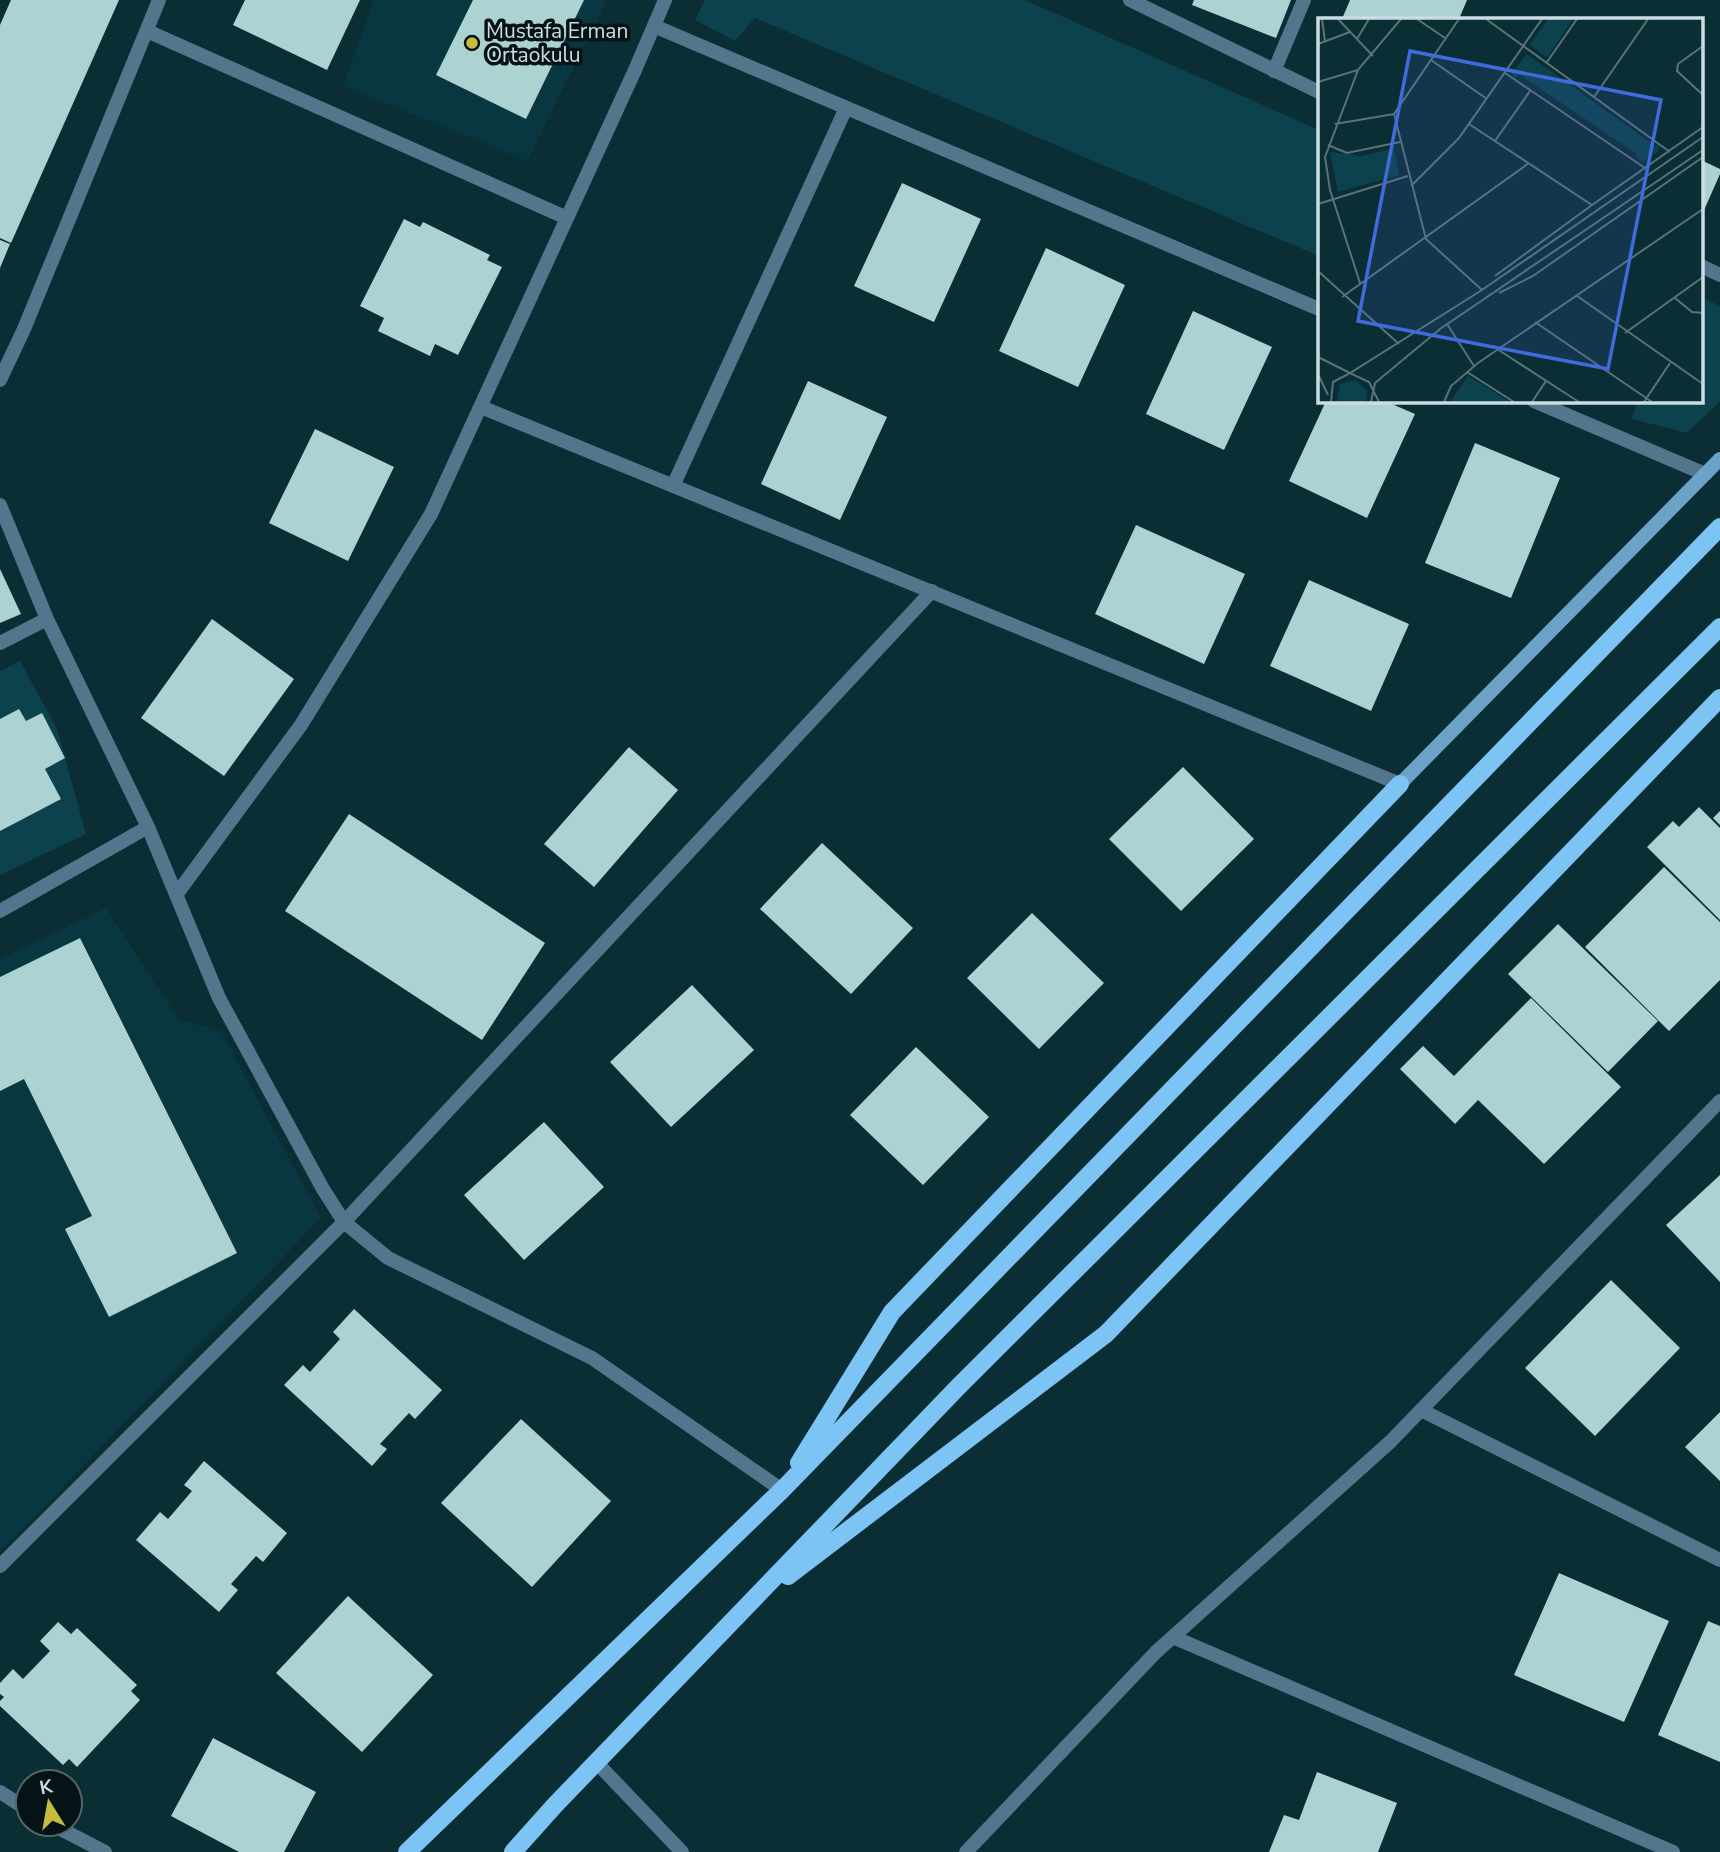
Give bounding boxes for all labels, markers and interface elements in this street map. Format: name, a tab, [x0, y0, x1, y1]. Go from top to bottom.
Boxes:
place label: Mustafa Erman Ortaokulu	[486, 17, 628, 69]
inset map	[1318, 18, 1702, 402]
marker: Mustafa Erman Ortaokulu	[464, 35, 480, 51]
north arrow	[14, 1768, 84, 1838]
text: K	[37, 1773, 56, 1801]

